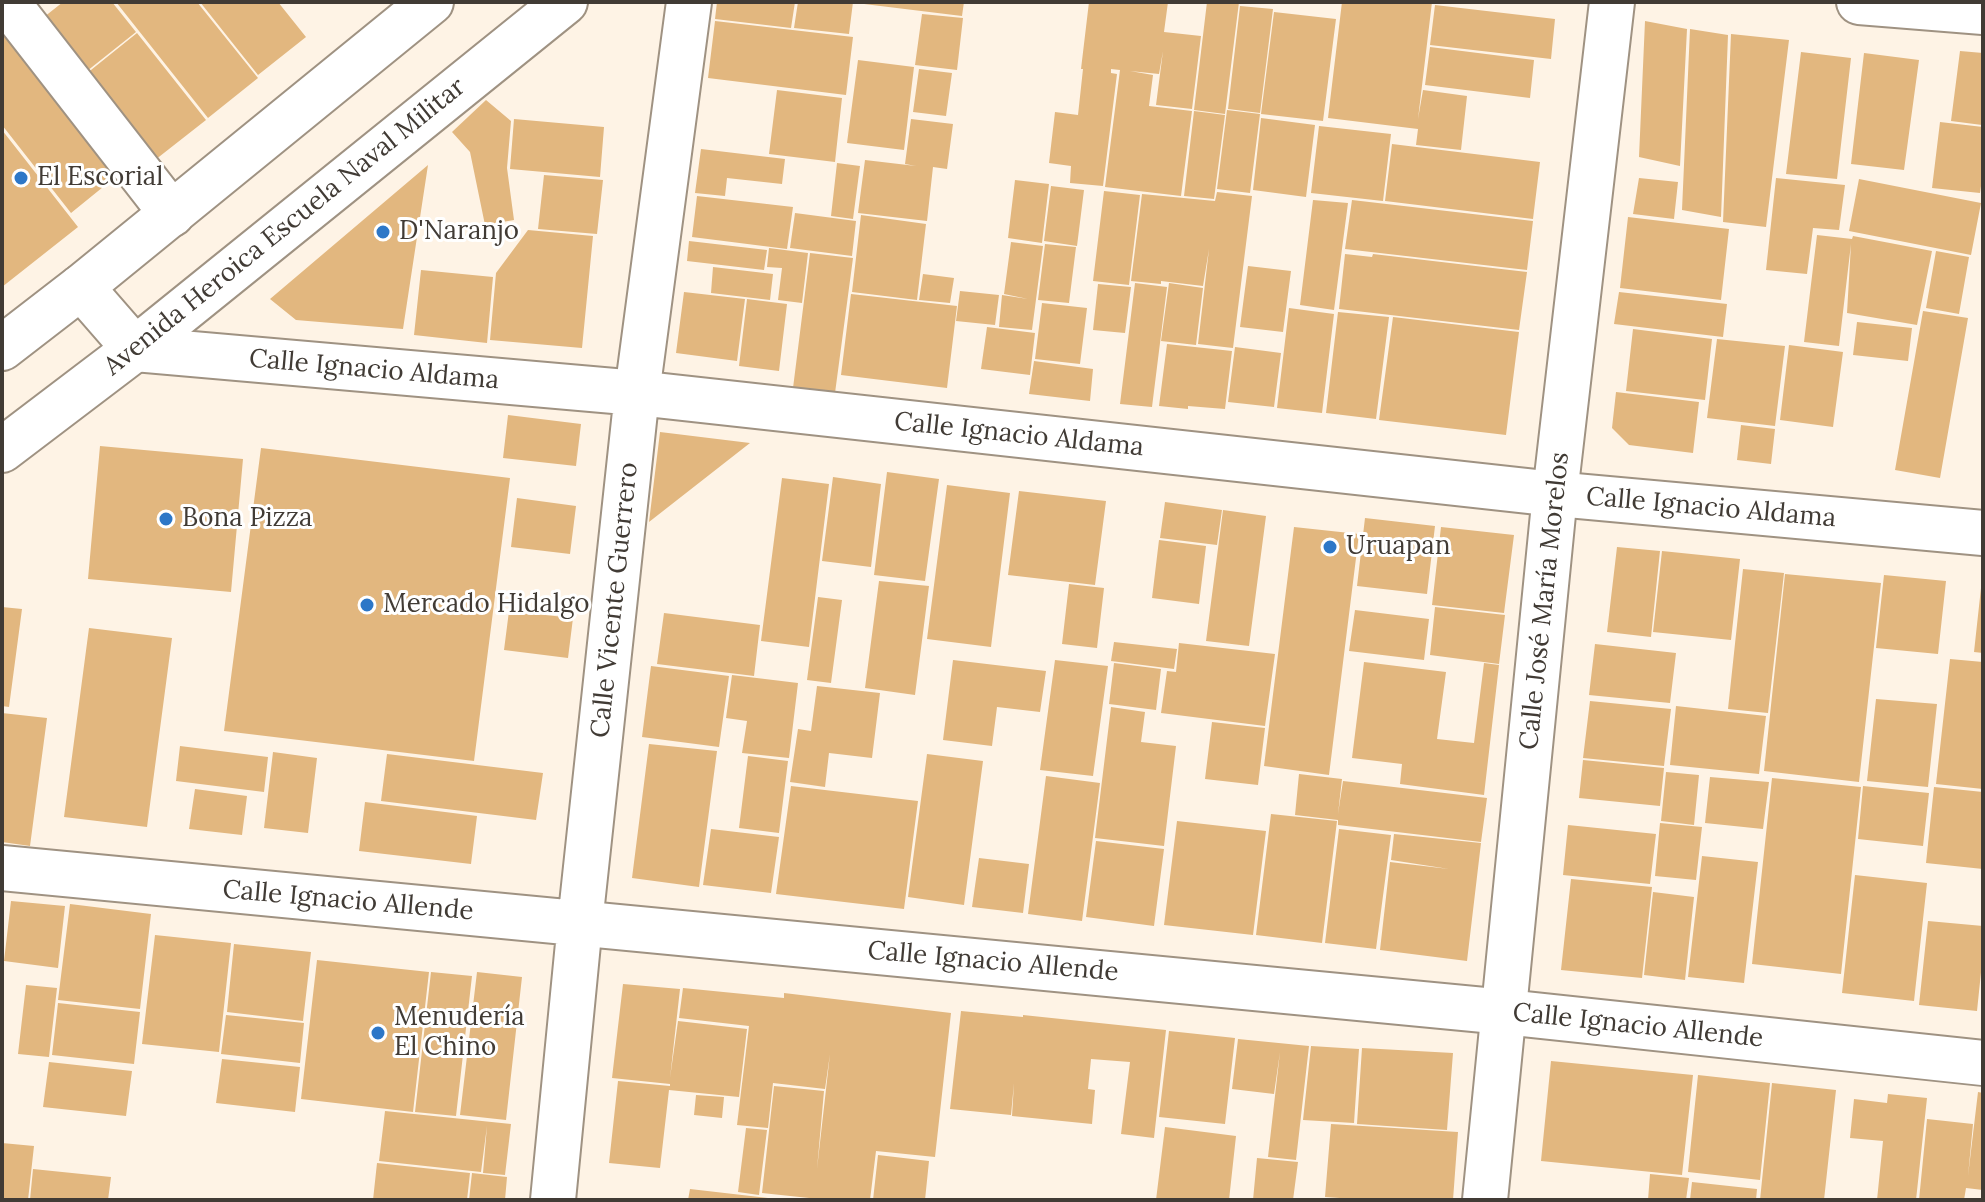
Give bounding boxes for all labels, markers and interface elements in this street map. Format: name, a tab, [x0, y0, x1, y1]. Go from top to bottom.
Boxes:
street label: Avenida Heroica Escuela Naval Militar	[98, 71, 472, 383]
place label: El Escorial	[37, 162, 163, 194]
marker: El Escorial	[12, 169, 30, 187]
place label: D'Naranjo	[399, 216, 519, 248]
marker: D'Naranjo	[374, 223, 392, 241]
street label: Calle Ignacio Aldama	[248, 344, 500, 396]
street label: Calle Ignacio Aldama	[893, 406, 1145, 464]
street label: Calle José María Morelos	[1514, 451, 1576, 751]
street label: Calle Vicente Guerrero	[585, 461, 645, 739]
street label: Calle Ignacio Aldama	[1585, 482, 1837, 534]
place label: Bona Pizza	[182, 503, 312, 535]
marker: Bona Pizza	[157, 510, 175, 528]
place label: Uruapan	[1346, 531, 1450, 563]
marker: Uruapan	[1321, 538, 1339, 556]
place label: Mercado Hidalgo	[383, 589, 590, 621]
marker: Mercado Hidalgo	[358, 596, 376, 614]
street label: Calle Ignacio Allende	[221, 874, 475, 928]
street label: Calle Ignacio Allende	[866, 935, 1120, 989]
street label: Calle Ignacio Allende	[1511, 997, 1765, 1055]
place label: Menudería El Chino	[394, 1002, 525, 1064]
marker: Menudería El Chino	[369, 1024, 387, 1042]

